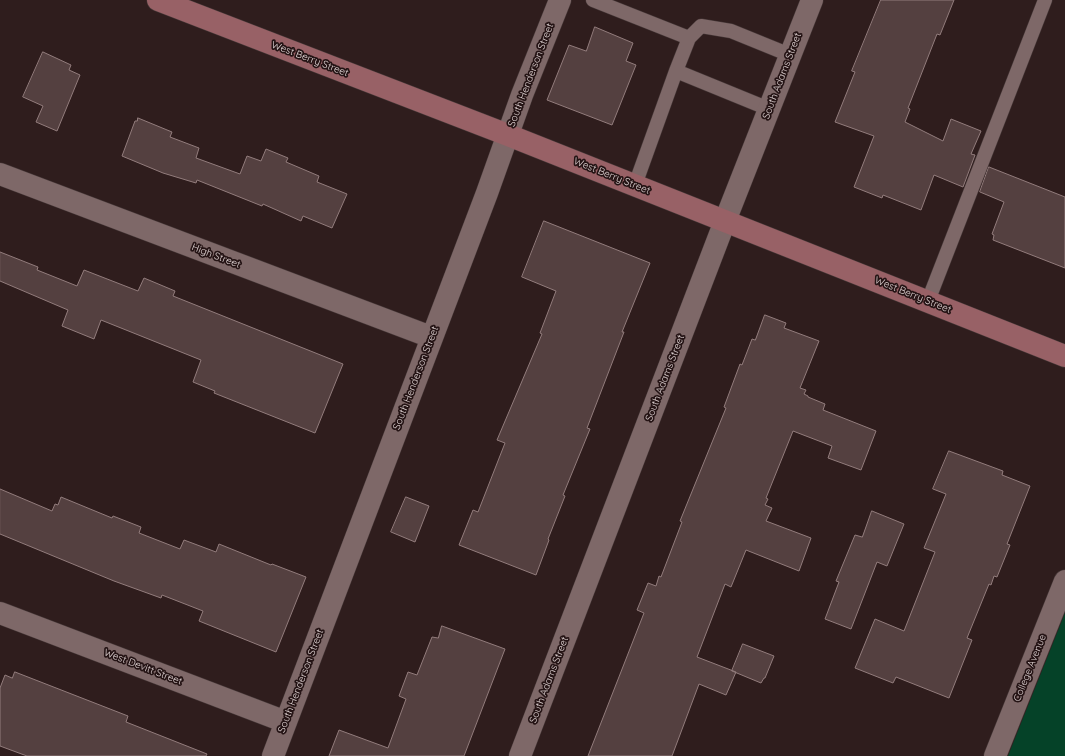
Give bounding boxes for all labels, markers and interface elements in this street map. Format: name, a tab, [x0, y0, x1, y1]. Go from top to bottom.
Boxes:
street label: South Henderson Street	[506, 22, 556, 128]
street label: South Adams Street	[760, 31, 804, 121]
street label: West Berry Street	[270, 39, 350, 79]
street label: West Berry Street	[572, 155, 652, 197]
street label: High Street	[190, 241, 242, 271]
street label: West Berry Street	[873, 274, 953, 316]
street label: South Henderson Street	[391, 325, 441, 431]
street label: South Adams Street	[643, 333, 687, 423]
street label: South Henderson Street	[276, 628, 326, 734]
street label: College Avenue	[1011, 633, 1049, 703]
street label: South Adams Street	[527, 635, 571, 725]
street label: West Devitt Street	[102, 647, 184, 687]

